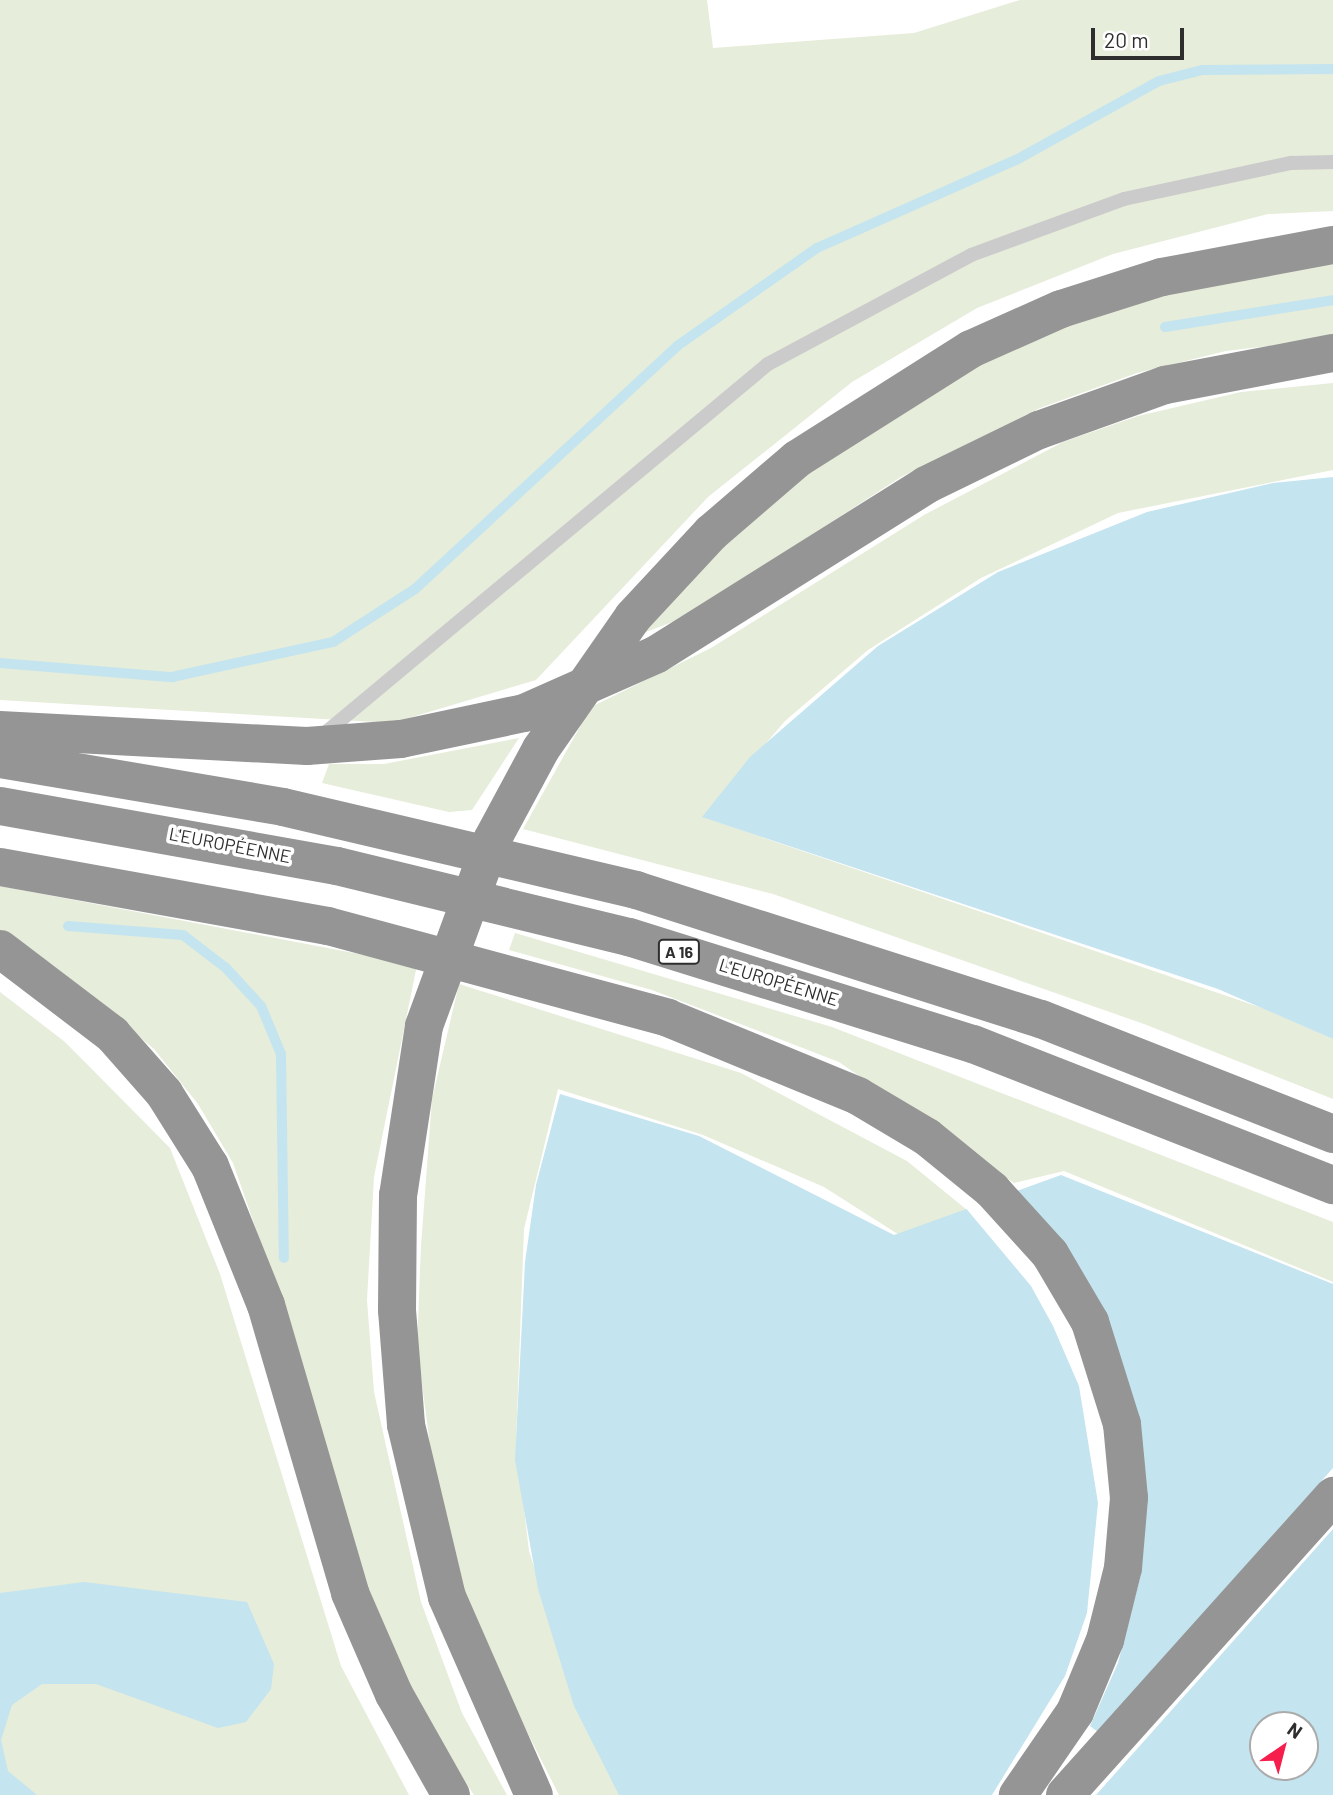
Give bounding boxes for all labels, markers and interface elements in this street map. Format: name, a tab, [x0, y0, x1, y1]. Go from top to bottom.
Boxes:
scale bar	[1095, 14, 1188, 58]
text: 20 m	[1104, 27, 1149, 52]
street label: L'EUROPÉENNE	[167, 823, 293, 867]
road number: A 16	[656, 940, 702, 964]
street label: L'EUROPÉENNE	[717, 954, 841, 1010]
north arrow	[1249, 1711, 1319, 1781]
text: N	[1283, 1717, 1307, 1743]

